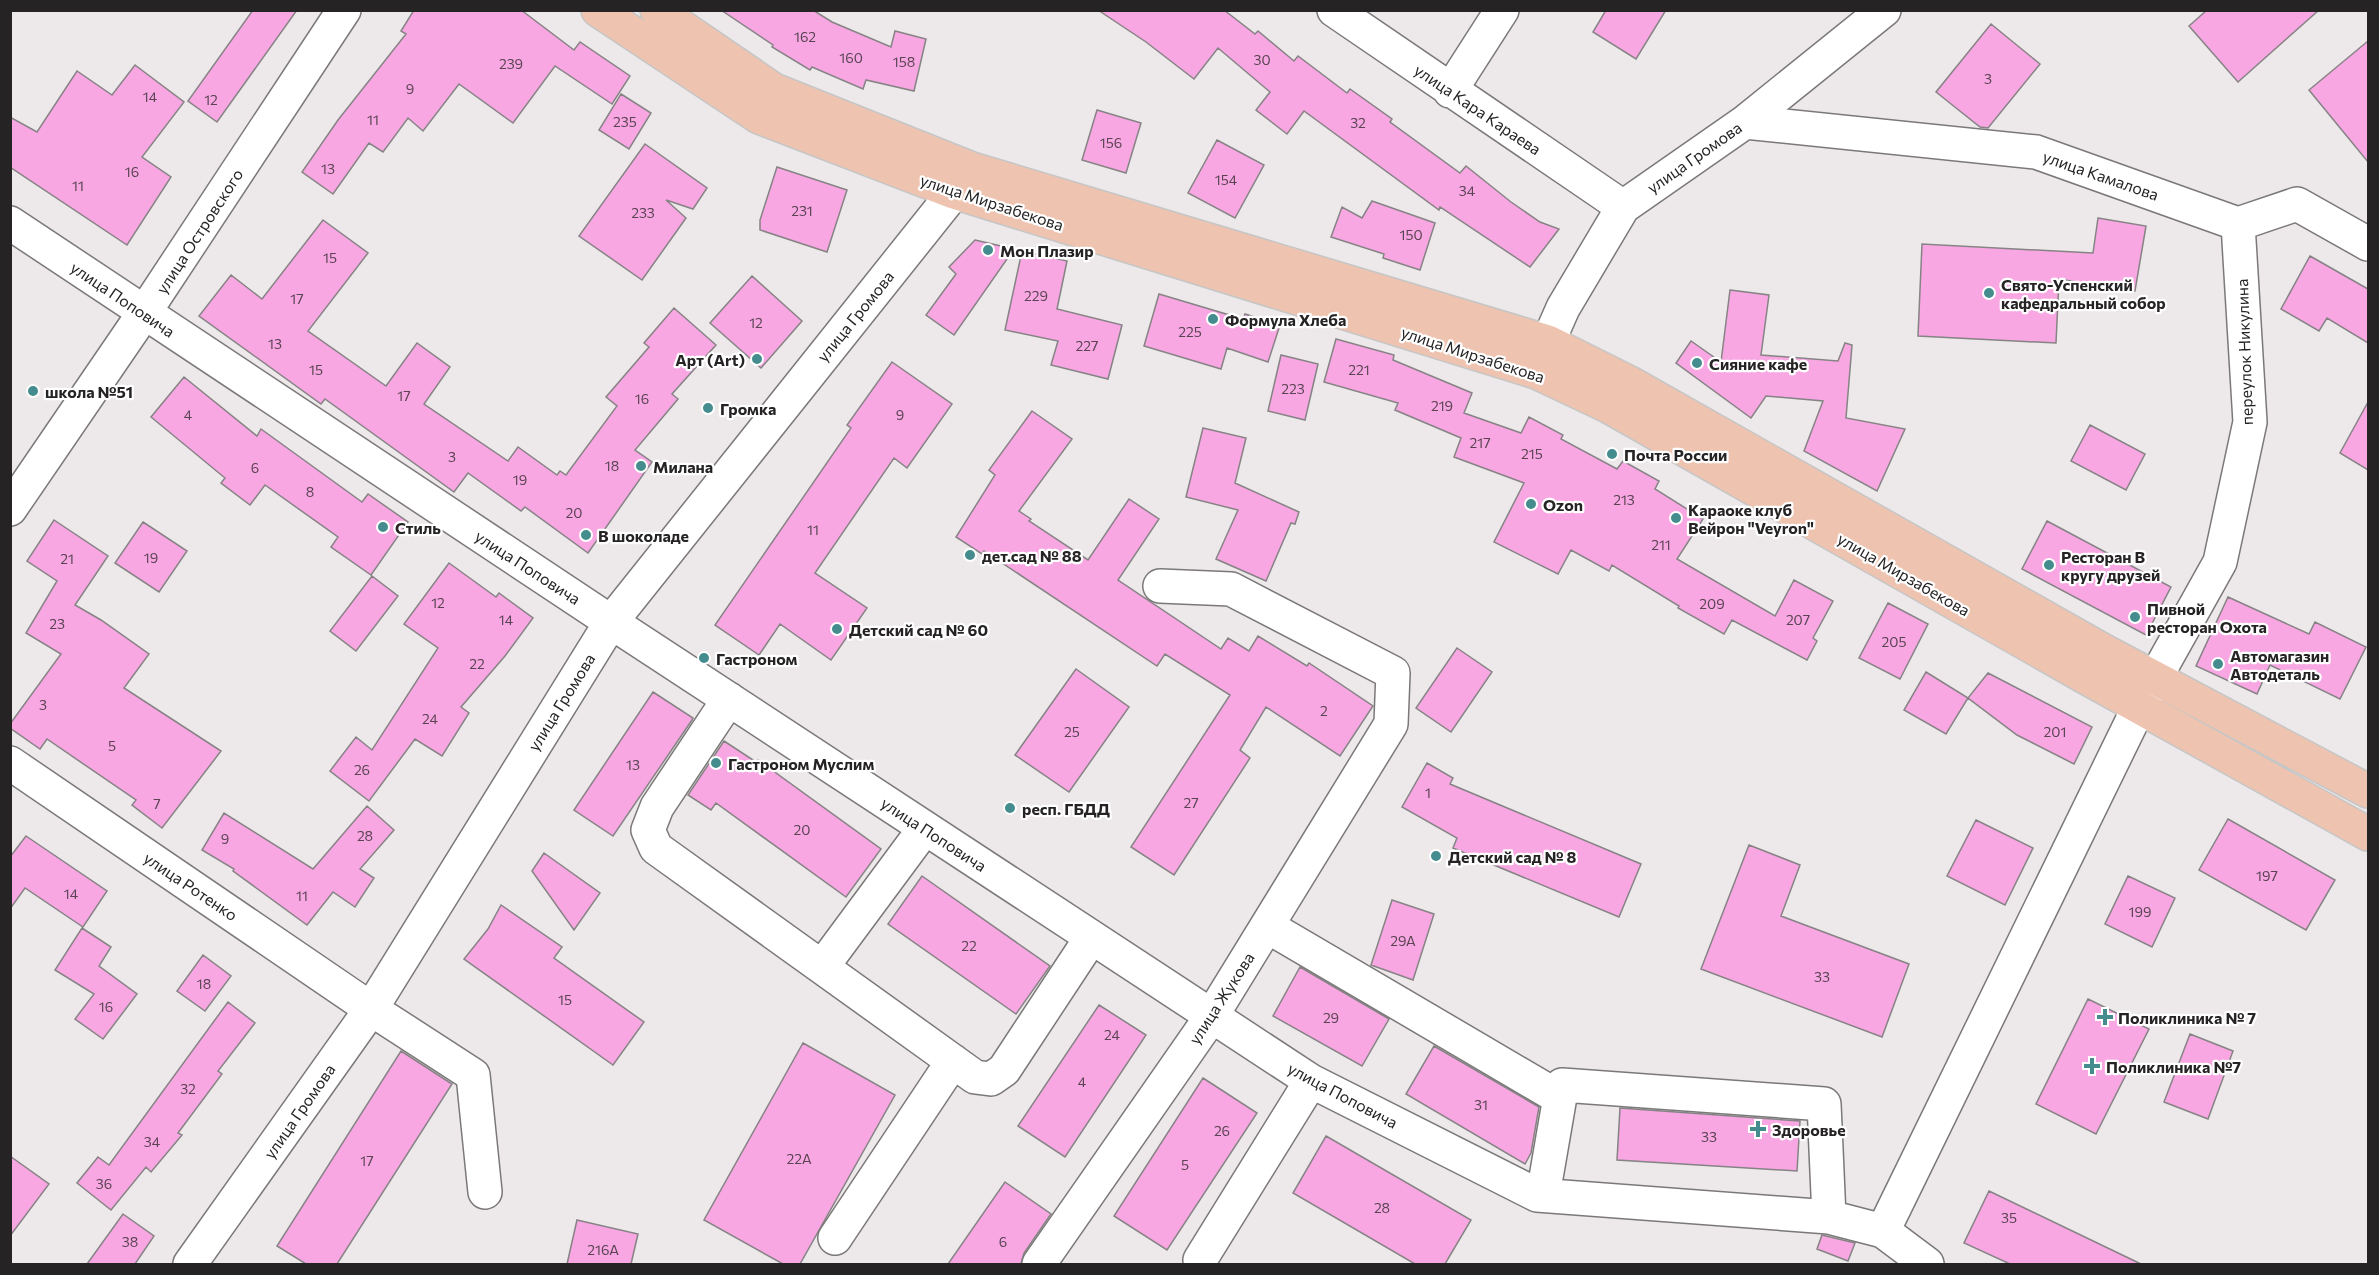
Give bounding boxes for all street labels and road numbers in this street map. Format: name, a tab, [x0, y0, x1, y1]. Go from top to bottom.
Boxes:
street label: улица Кара Караева	[1411, 60, 1545, 158]
street label: улица Громова	[1643, 117, 1745, 197]
street label: улица Камалова	[2041, 146, 2161, 204]
street label: улица Островского	[152, 165, 246, 297]
street label: улица Мирзабекова	[918, 170, 1066, 234]
street label: улица Поповича	[67, 257, 179, 341]
street label: улица Громова	[813, 267, 897, 365]
street label: переулок Никулина	[2232, 278, 2256, 426]
street label: улица Мирзабекова	[1399, 322, 1547, 386]
street label: улица Поповича	[472, 526, 584, 608]
street label: улица Мирзабекова	[1835, 528, 1973, 620]
street label: улица Громова	[524, 650, 598, 754]
street label: улица Поповича	[878, 793, 990, 875]
street label: улица Ротенко	[141, 848, 241, 924]
street label: улица Жукова	[1184, 949, 1258, 1047]
street label: улица Поповича	[1285, 1058, 1401, 1132]
street label: улица Громова	[259, 1060, 339, 1162]

